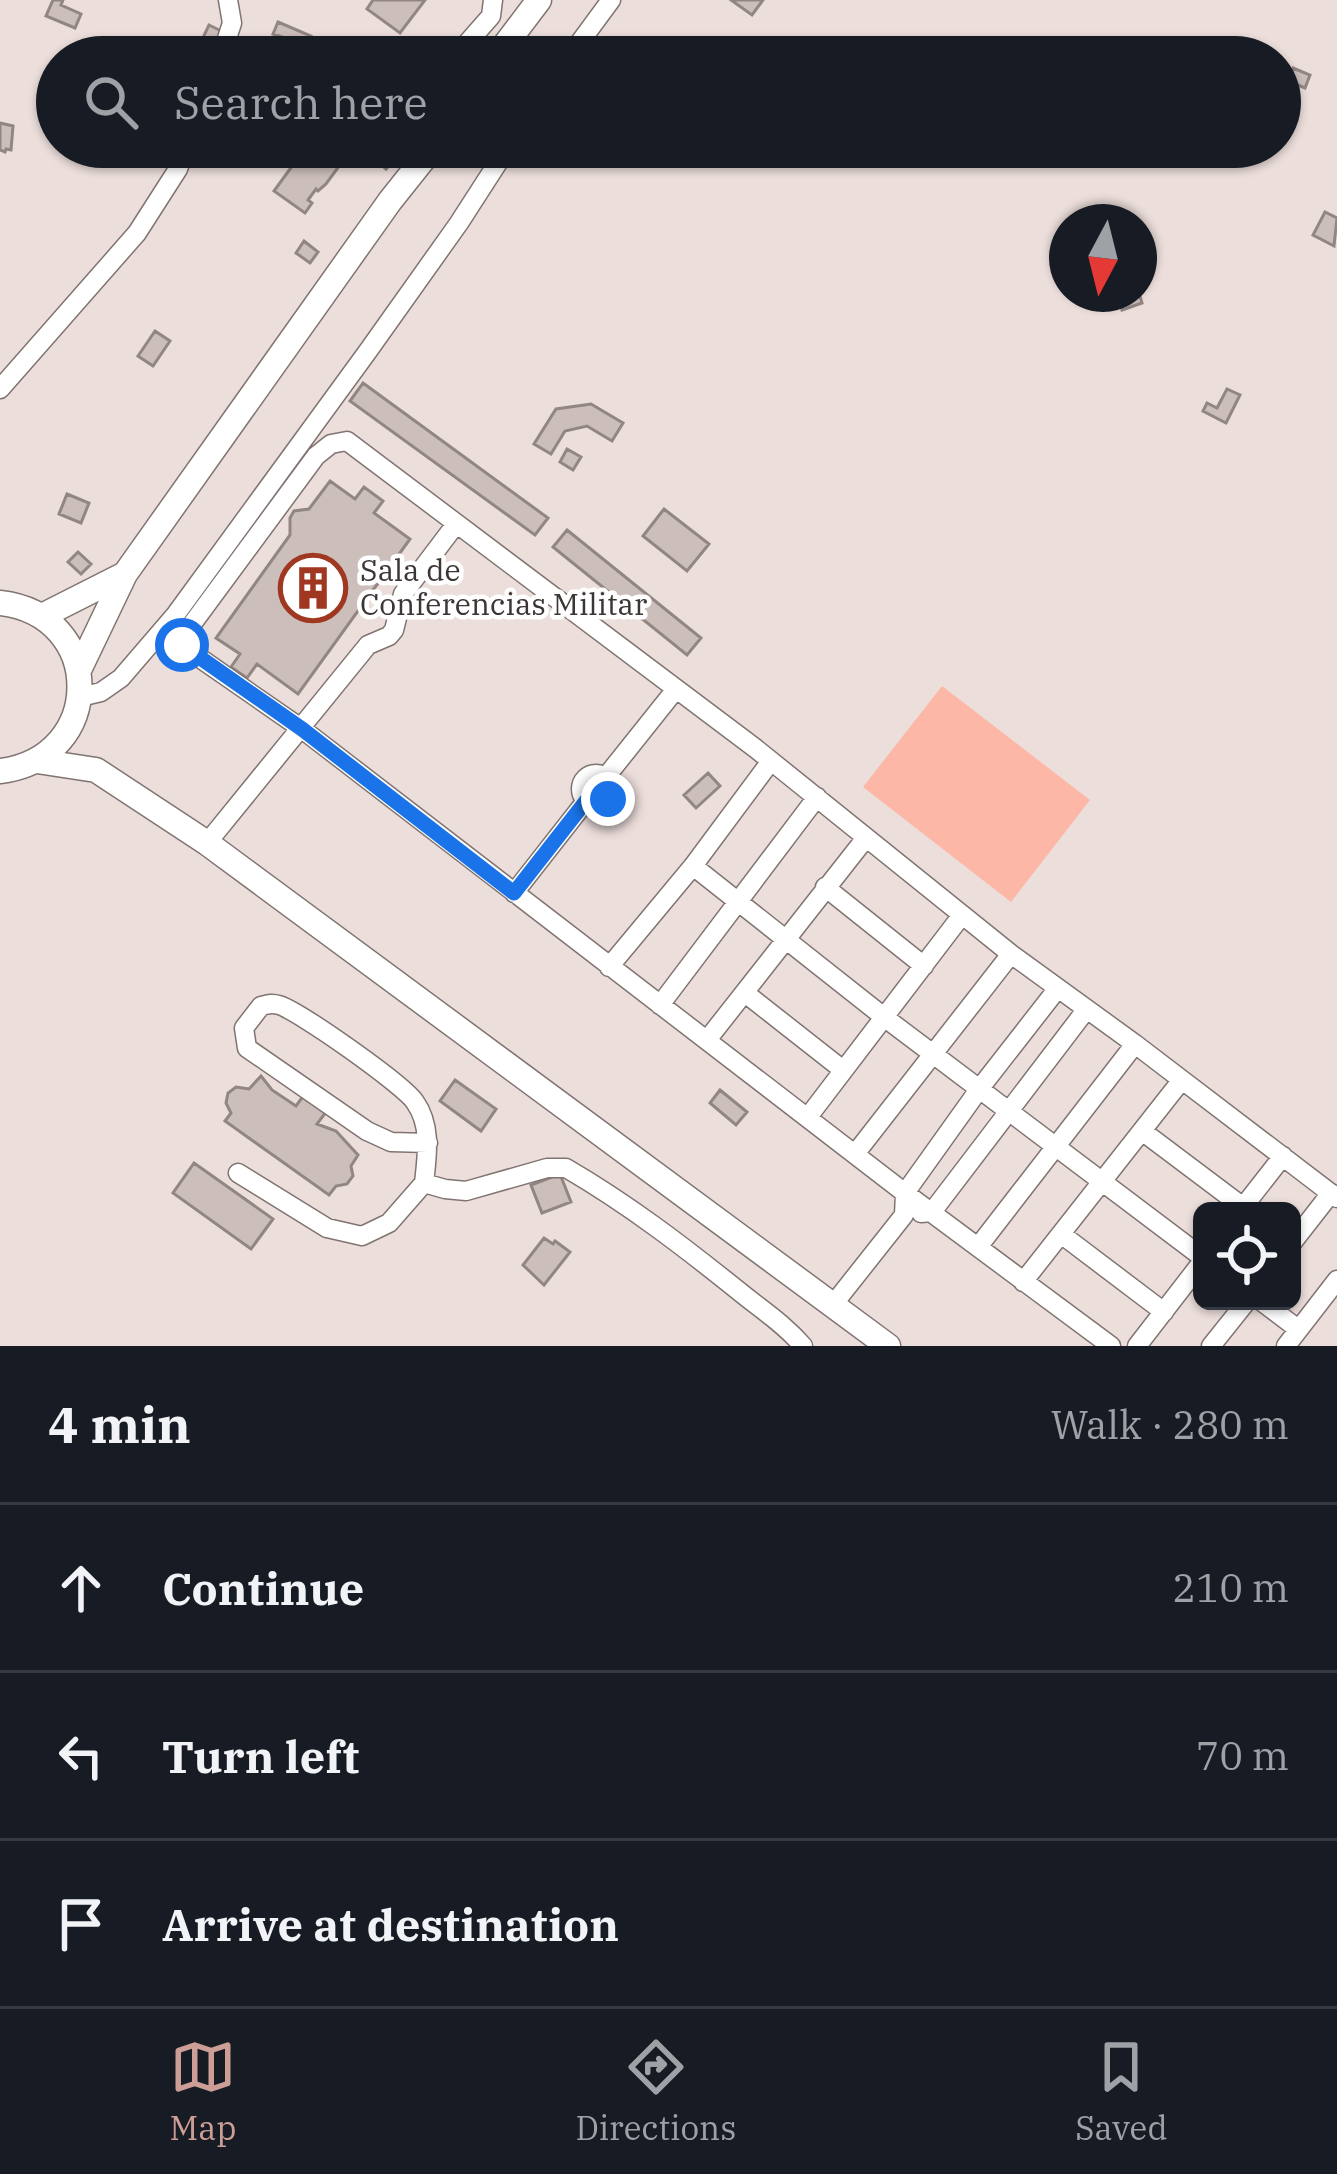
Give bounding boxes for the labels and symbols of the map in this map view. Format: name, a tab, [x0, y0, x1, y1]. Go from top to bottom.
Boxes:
north arrow	[1049, 204, 1157, 312]
place label: Sala de Conferencias Militar	[360, 550, 647, 623]
building icon: Sala de Conferencias Militar	[278, 553, 348, 623]
route start	[155, 618, 209, 672]
route end	[581, 772, 635, 826]

